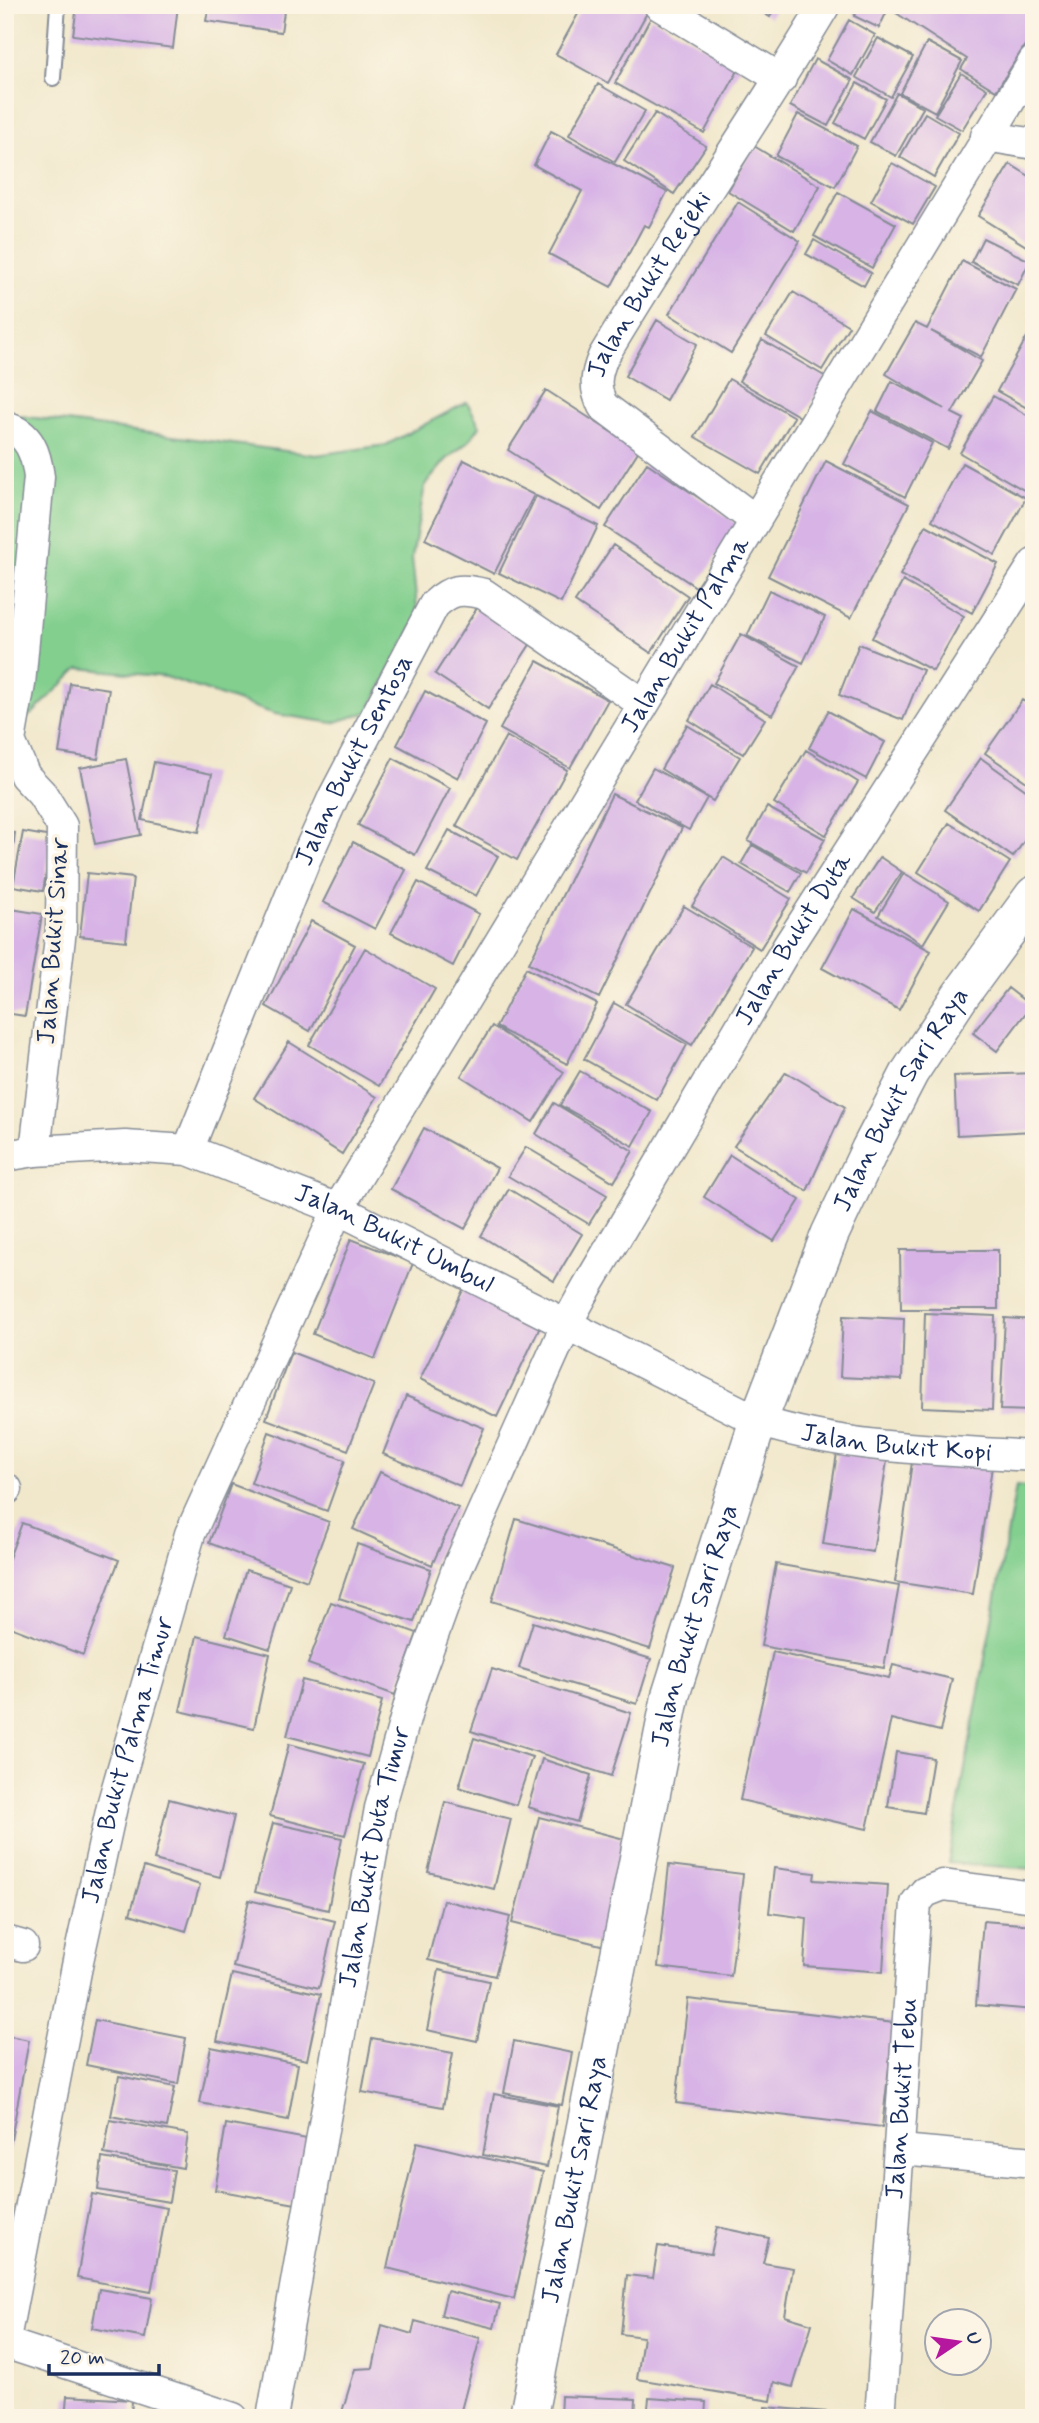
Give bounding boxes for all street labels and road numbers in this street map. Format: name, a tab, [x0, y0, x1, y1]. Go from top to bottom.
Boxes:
street label: Jalan Bukit Rejeki	[580, 184, 720, 381]
street label: Jalan Bukit Palma	[613, 530, 759, 740]
street label: Jalan Bukit Sentosa	[288, 649, 422, 871]
street label: Jalan Bukit Sinar	[30, 835, 78, 1046]
street label: Jalan Bukit Duta	[728, 846, 861, 1032]
street label: Jalan Bukit Sari Raya	[826, 981, 978, 1217]
street label: Jalan Bukit Umbul	[289, 1176, 499, 1302]
street label: Jalan Bukit Kopi	[798, 1416, 993, 1470]
street label: Jalan Bukit Sari Raya	[644, 1500, 747, 1750]
street label: Jalan Bukit Palma Timur	[74, 1612, 183, 1907]
street label: Jalan Bukit Duta Timur	[331, 1723, 419, 1991]
street label: Jalan Bukit Tebu	[878, 1997, 926, 2201]
street label: Jalan Bukit Sari Raya	[534, 2053, 616, 2306]

